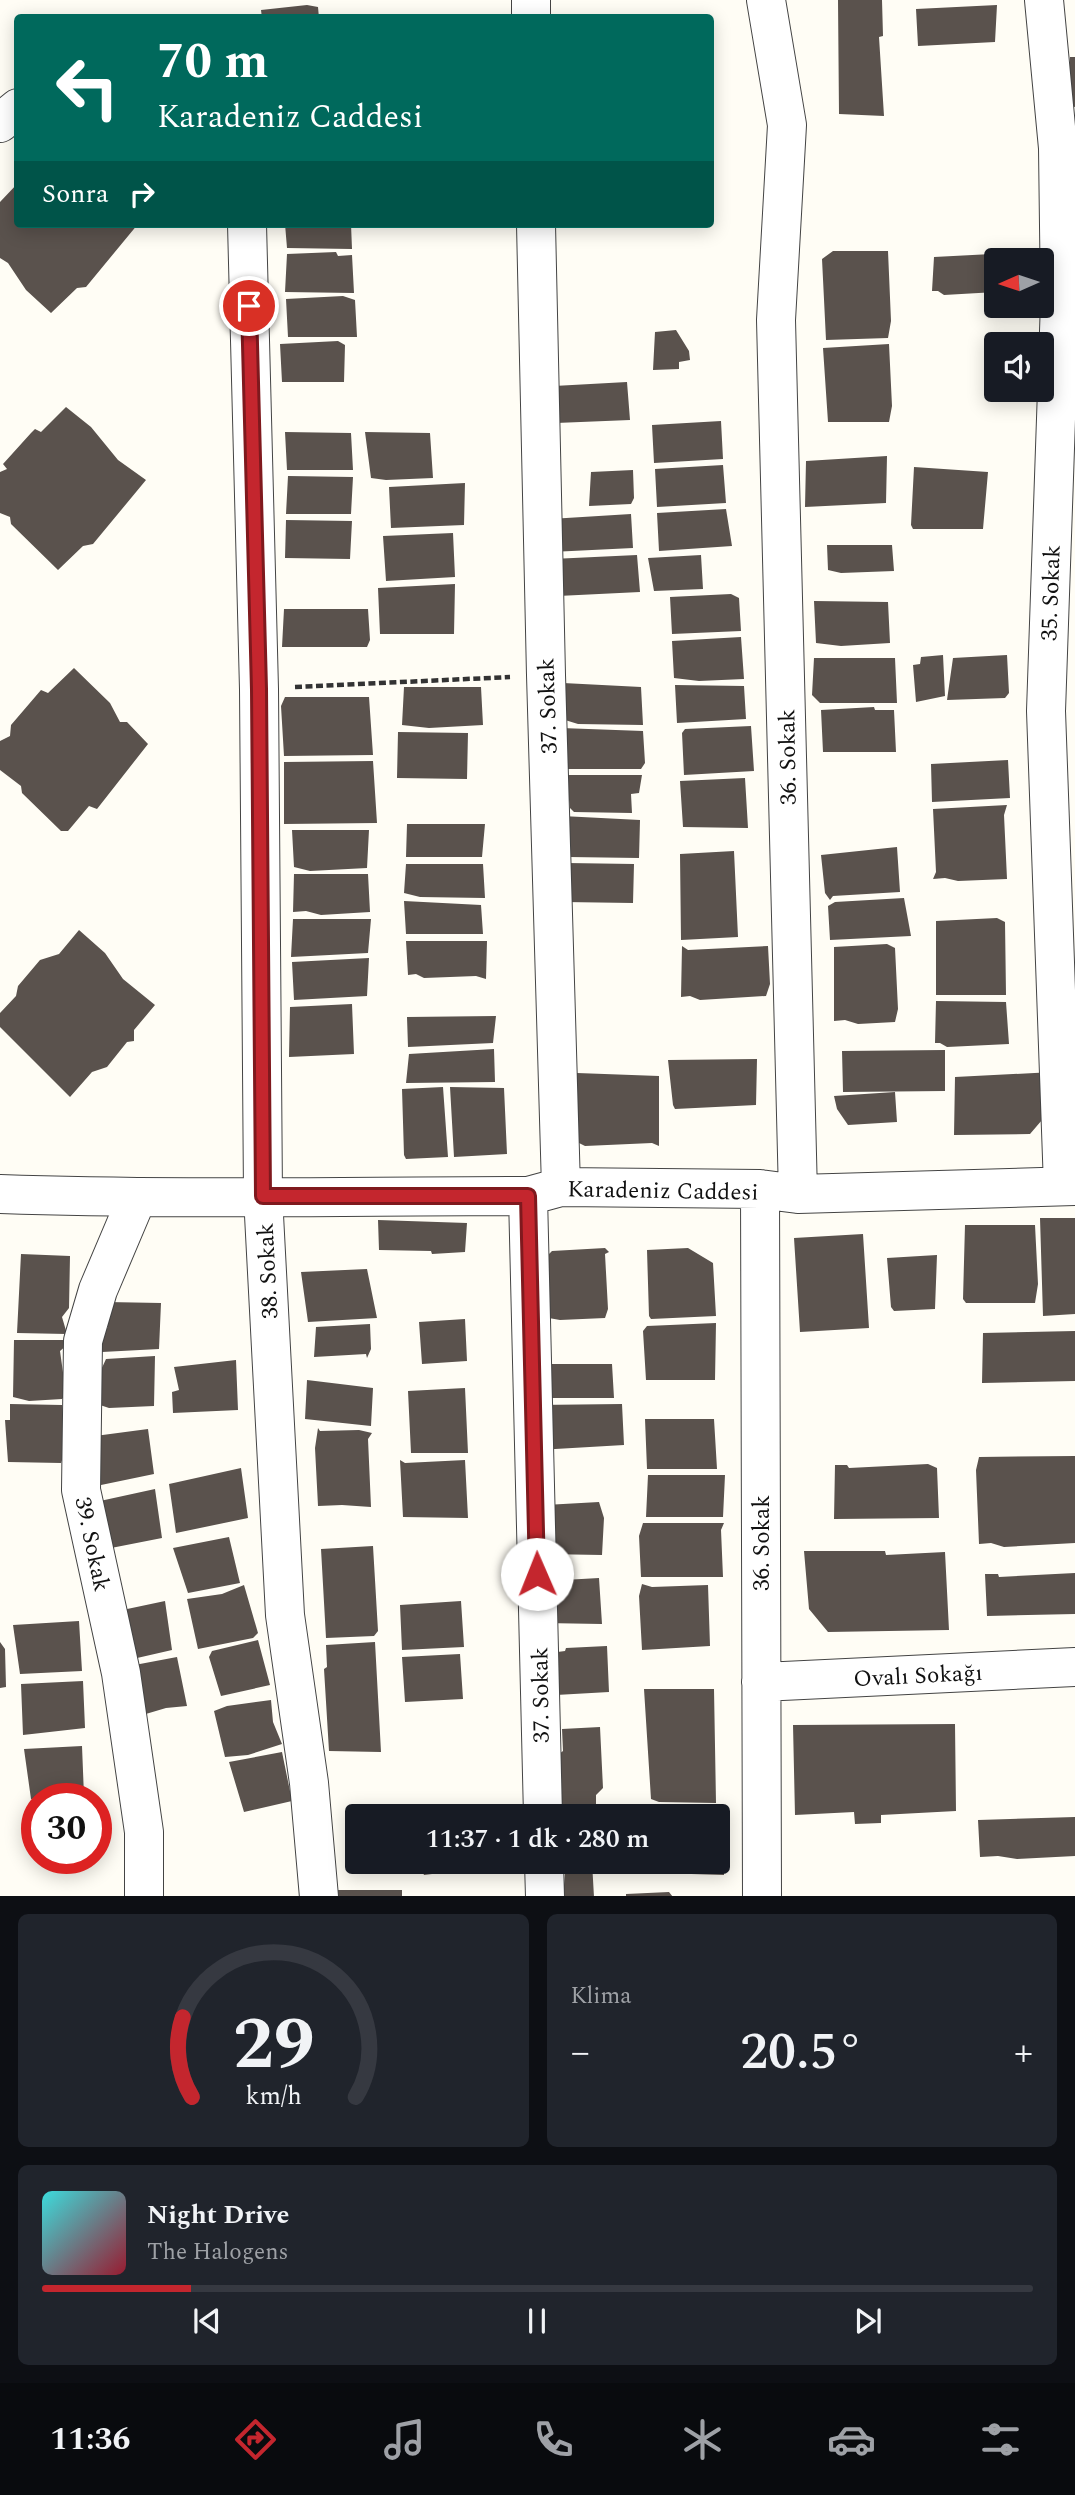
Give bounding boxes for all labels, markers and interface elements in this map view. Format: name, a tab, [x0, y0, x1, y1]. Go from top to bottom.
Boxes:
text: 70 m	[157, 25, 268, 100]
icon: left	[42, 42, 133, 133]
text: Karadeniz Caddesi	[157, 93, 423, 142]
text: Sonra	[42, 174, 109, 214]
icon: right	[123, 175, 161, 213]
north arrow	[984, 248, 1054, 318]
map controls	[984, 248, 1054, 402]
pin	[219, 276, 279, 336]
icon: arrive	[230, 287, 268, 325]
button: sound	[984, 332, 1054, 402]
street label: 35. Sokak	[1032, 544, 1071, 642]
street label: 37. Sokak	[529, 657, 568, 755]
street label: 36. Sokak	[770, 708, 807, 805]
street label: Karadeniz Caddesi	[567, 1172, 759, 1211]
street label: 38. Sokak	[249, 1222, 288, 1320]
street label: 39. Sokak	[64, 1494, 119, 1595]
street label: 36. Sokak	[745, 1495, 780, 1591]
position arrow	[500, 1537, 574, 1611]
street label: 37. Sokak	[523, 1646, 560, 1743]
street label: Ovalı Sokağı	[853, 1656, 984, 1697]
speed limit sign: 30	[21, 1783, 112, 1874]
text: 11:37 · 1 dk · 280 m	[426, 1819, 649, 1859]
text: Klima	[571, 1979, 631, 2014]
text: 29	[232, 1990, 314, 2101]
text: 20.5°	[740, 2013, 863, 2092]
text: −	[571, 2024, 590, 2082]
text: +	[1014, 2024, 1033, 2082]
text: km/h	[245, 2077, 301, 2115]
text: Night Drive	[147, 2195, 289, 2235]
text: The Halogens	[147, 2235, 289, 2270]
icon: previous	[188, 2302, 226, 2340]
icon: pause	[518, 2302, 556, 2340]
icon: next	[849, 2302, 887, 2340]
text: 11:36	[50, 2415, 130, 2464]
icon: directions	[231, 2415, 280, 2464]
icon: music	[380, 2415, 429, 2464]
icon: phone	[529, 2415, 578, 2464]
icon: climate	[678, 2415, 727, 2464]
icon: car	[827, 2415, 876, 2464]
icon: filters	[976, 2415, 1025, 2464]

